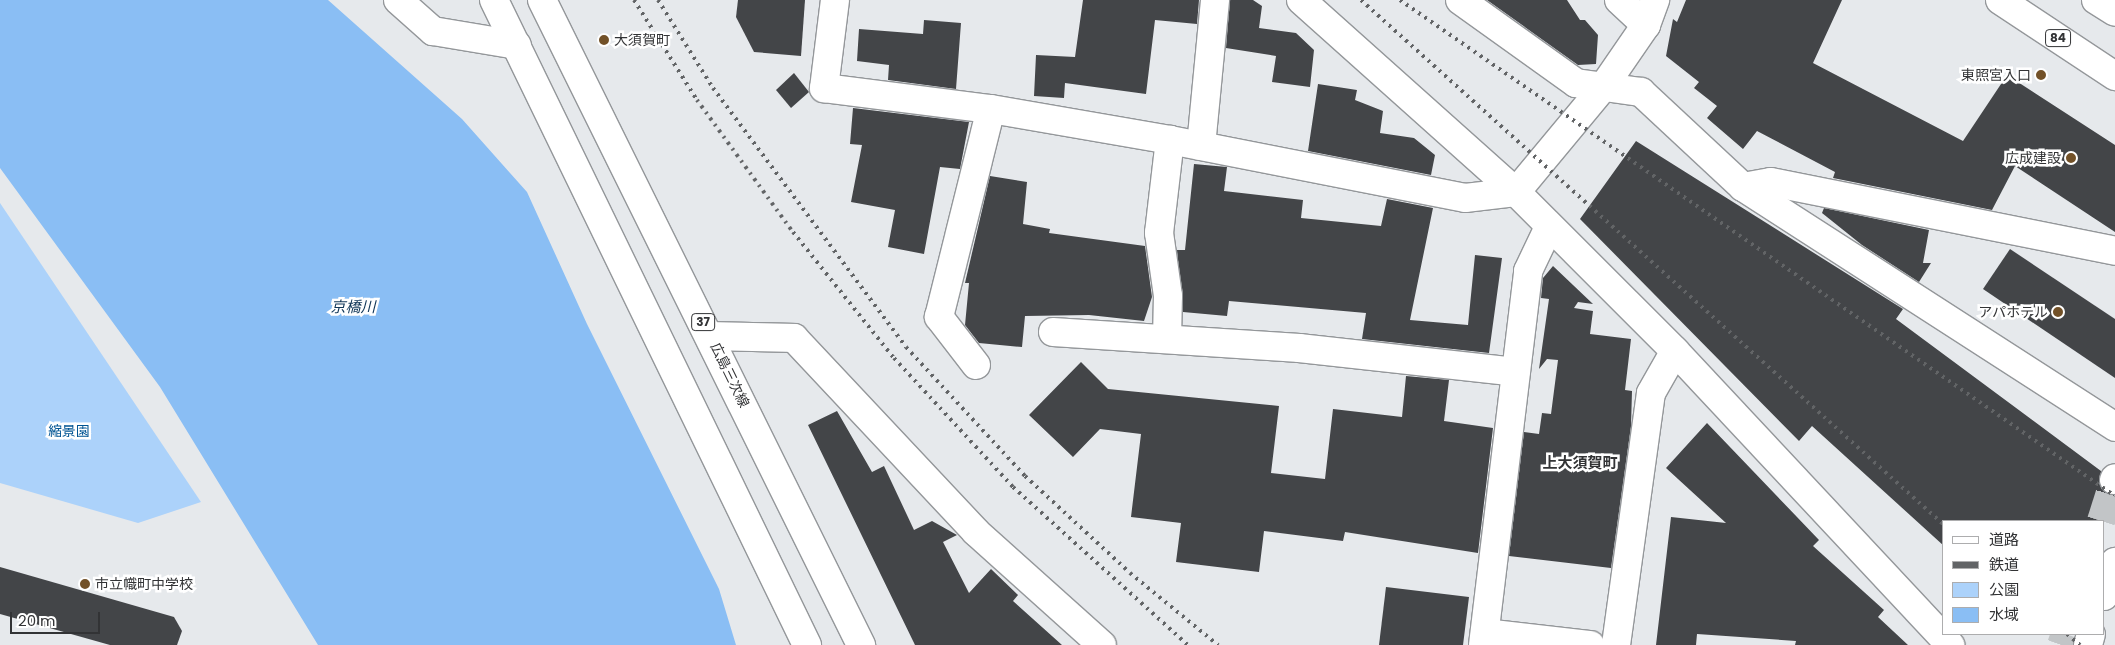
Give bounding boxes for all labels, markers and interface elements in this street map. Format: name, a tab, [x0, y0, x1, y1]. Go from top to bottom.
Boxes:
road number: 84	[2044, 28, 2072, 48]
place label: 大須賀町	[614, 32, 670, 48]
marker: 大須賀町	[598, 34, 610, 46]
place label: 東照宮入口	[1961, 67, 2031, 83]
marker: 東照宮入口	[2035, 69, 2047, 81]
place label: 広成建設	[2005, 150, 2061, 166]
marker: 広成建設	[2065, 152, 2077, 164]
water label: 京橋川	[331, 298, 375, 316]
place label: アパホテル	[1978, 304, 2048, 320]
marker: アパホテル	[2052, 306, 2064, 318]
road number: 37	[690, 313, 716, 332]
street label: 広島三次線	[707, 340, 753, 410]
park label: 縮景園	[48, 423, 90, 439]
district label: 上大須賀町	[1543, 454, 1617, 472]
legend	[1942, 520, 2105, 635]
text: 道路	[1989, 529, 2019, 550]
text: 鉄道	[1989, 554, 2019, 575]
place label: 市立幟町中学校	[95, 576, 193, 592]
marker: 市立幟町中学校	[79, 578, 91, 590]
text: 公園	[1989, 579, 2019, 600]
scale bar	[12, 602, 102, 634]
text: 水域	[1989, 604, 2019, 625]
text: 20 m	[18, 610, 56, 631]

